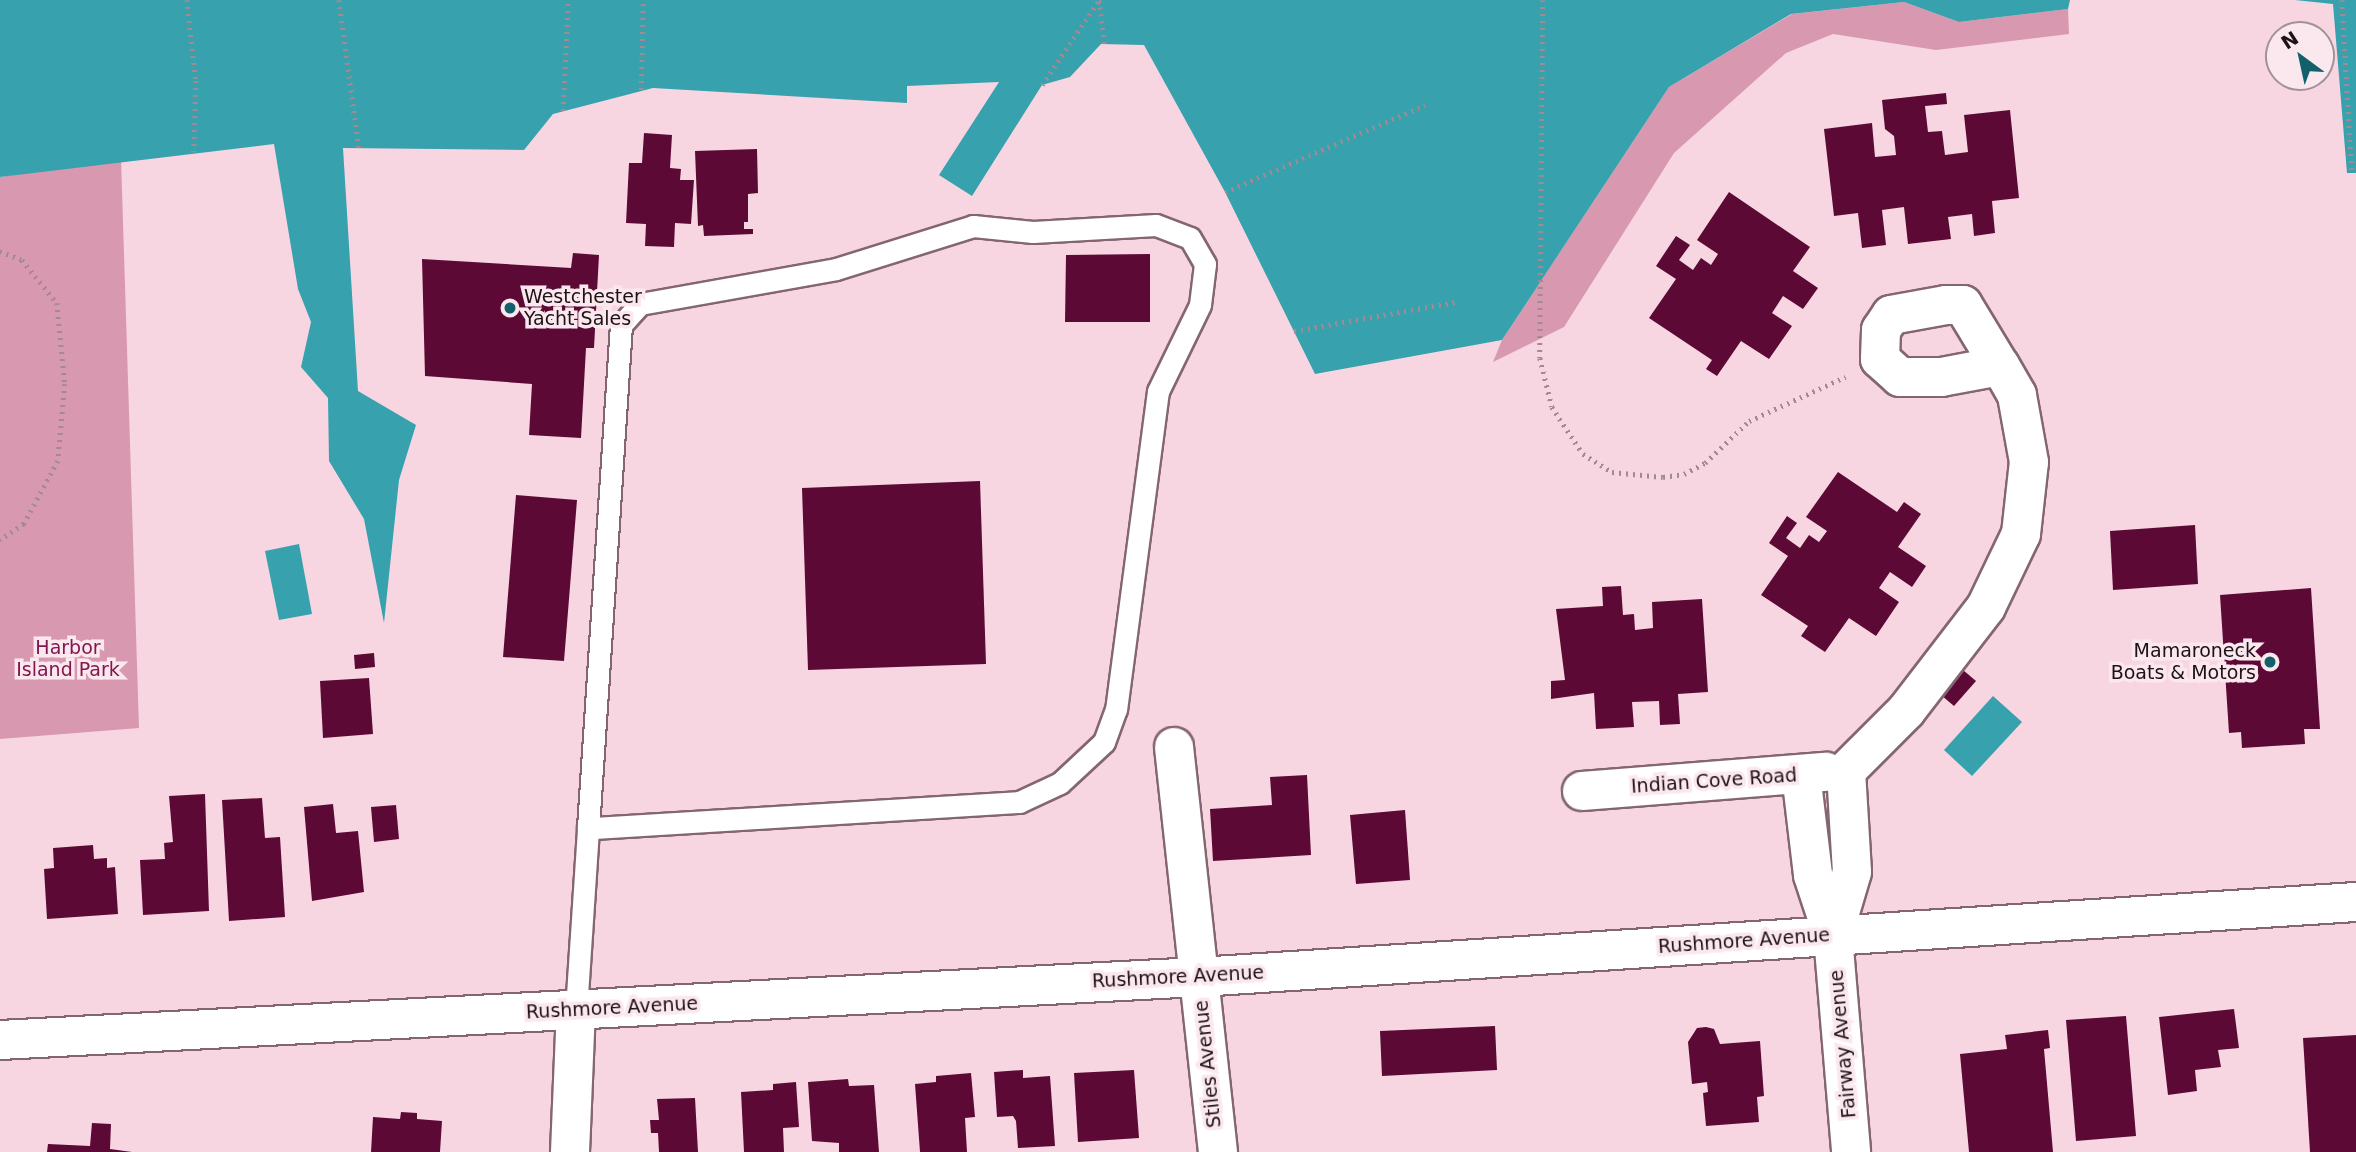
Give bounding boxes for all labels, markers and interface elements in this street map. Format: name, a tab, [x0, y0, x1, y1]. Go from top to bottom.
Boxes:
north arrow	[2265, 21, 2335, 91]
text: N	[2277, 27, 2302, 54]
place label: Westchester Yacht Sales	[524, 286, 642, 330]
marker: Westchester Yacht Sales	[502, 300, 518, 316]
park label: Harbor Island Park	[16, 637, 120, 681]
place label: Mamaroneck Boats & Motors	[2111, 640, 2256, 684]
marker: Mamaroneck Boats & Motors	[2262, 654, 2278, 670]
street label: Indian Cove Road	[1630, 764, 1798, 798]
street label: Rushmore Avenue	[1657, 924, 1831, 958]
street label: Rushmore Avenue	[1091, 961, 1265, 993]
street label: Fairway Avenue	[1825, 969, 1861, 1119]
street label: Rushmore Avenue	[525, 992, 699, 1024]
street label: Stiles Avenue	[1190, 999, 1226, 1129]

